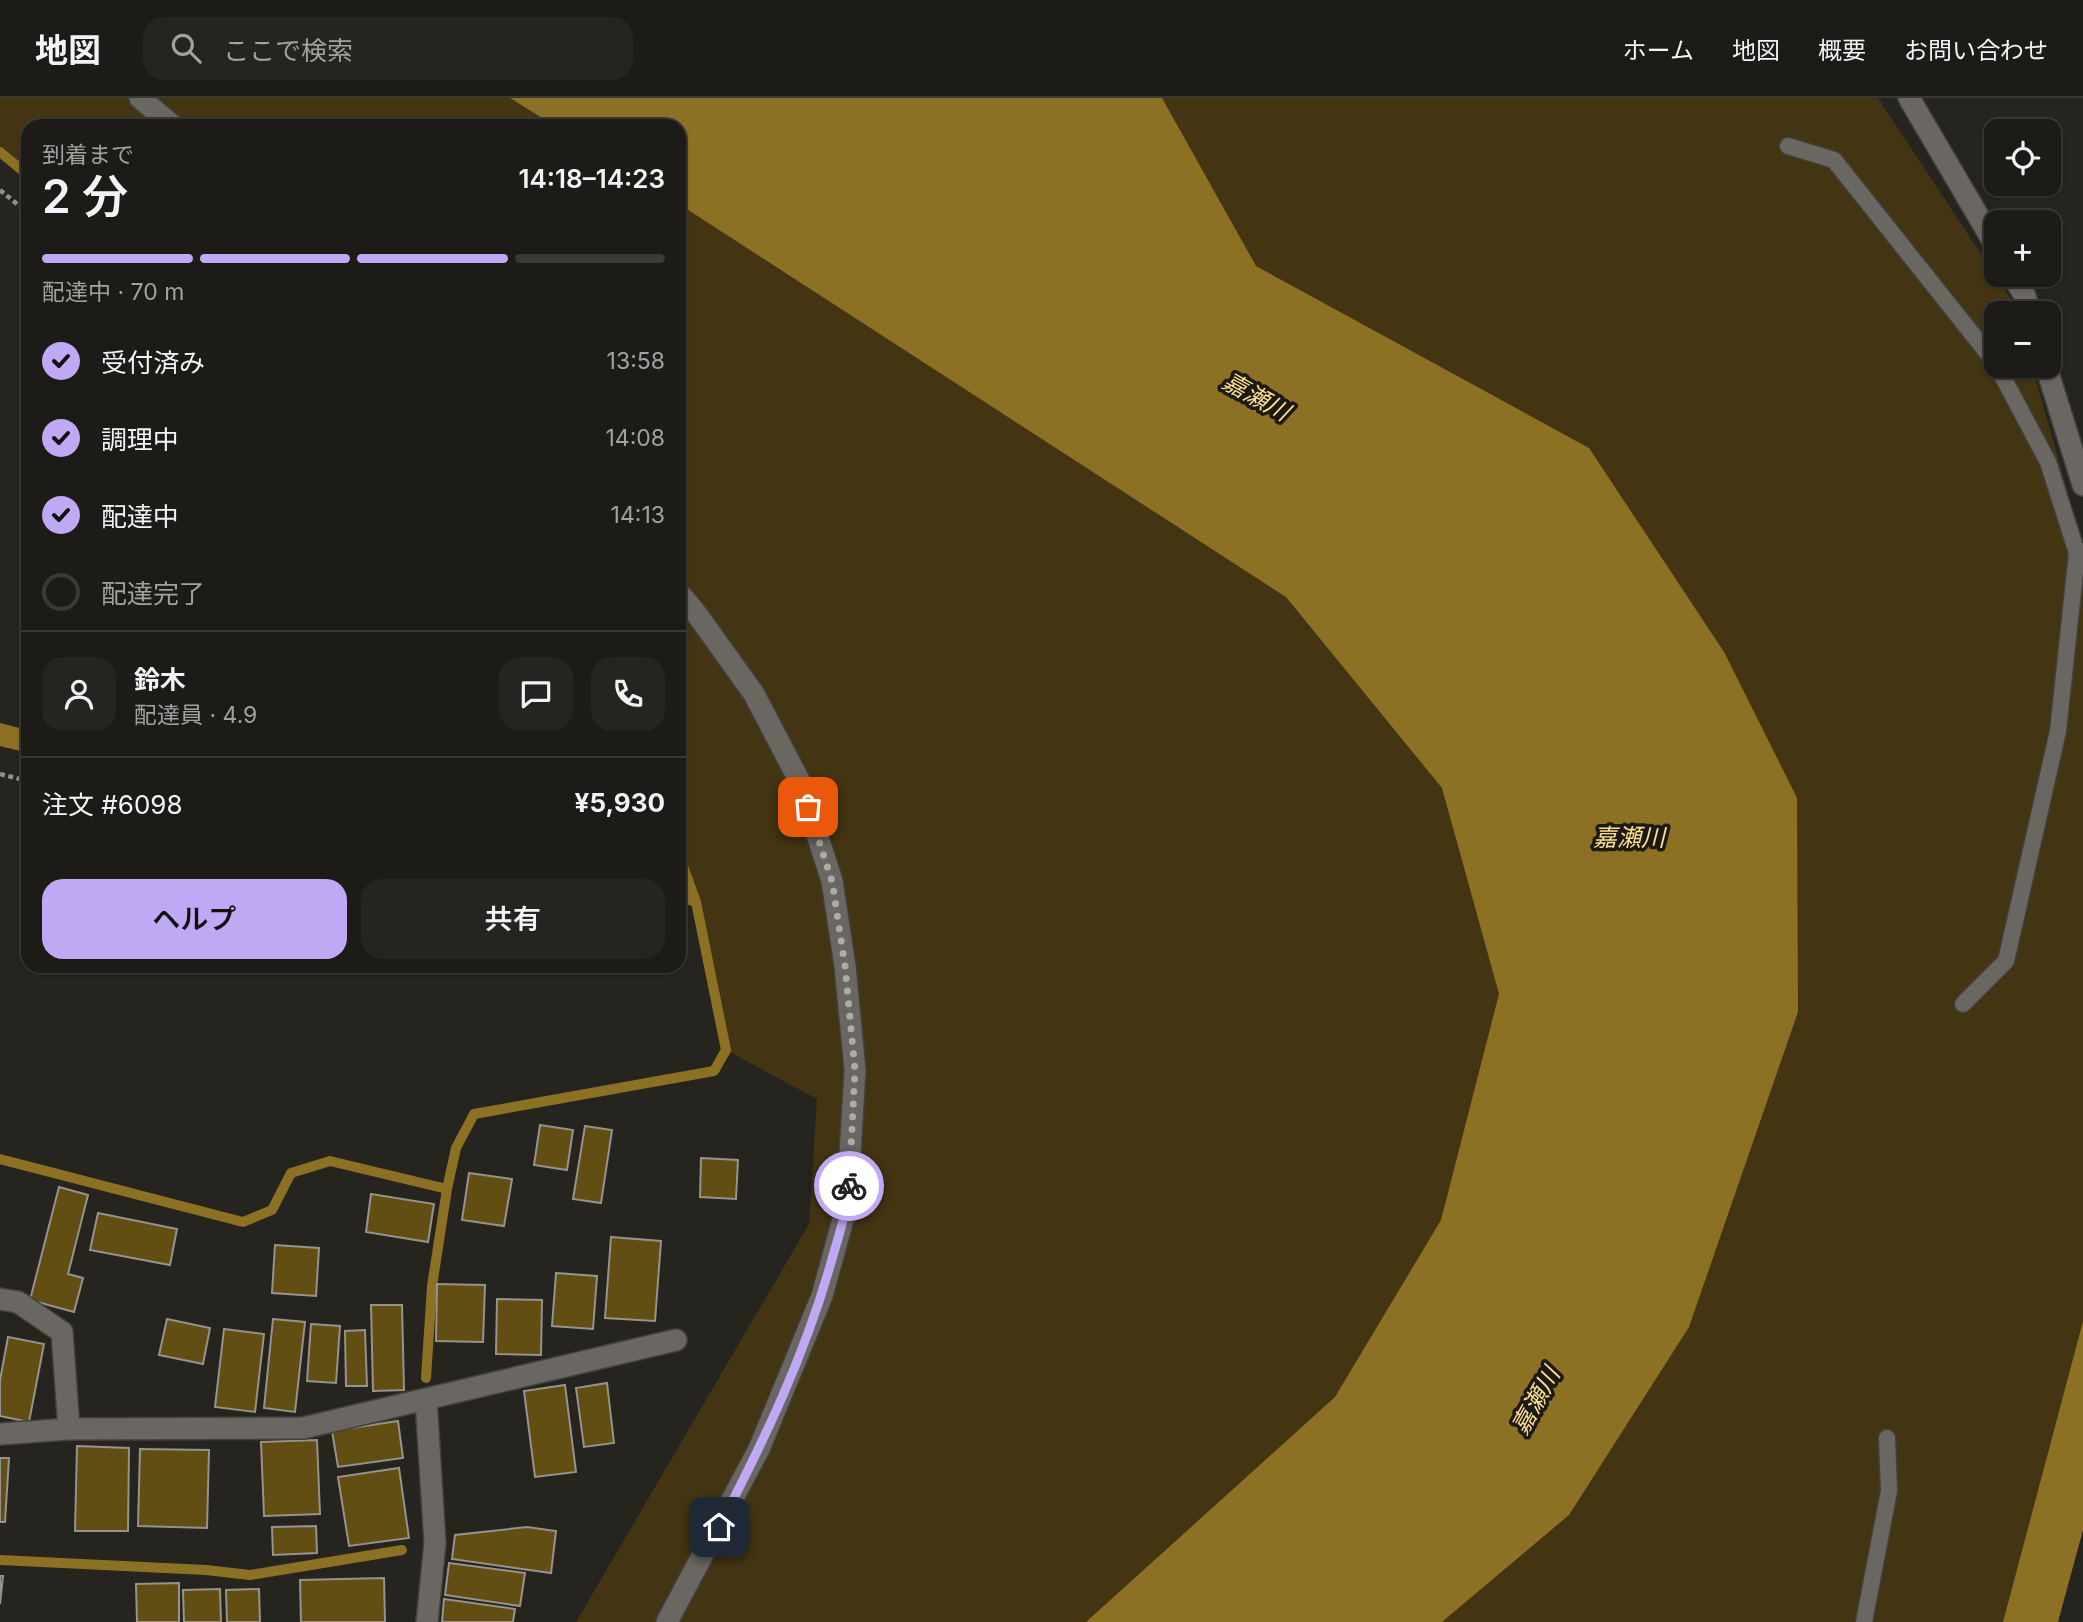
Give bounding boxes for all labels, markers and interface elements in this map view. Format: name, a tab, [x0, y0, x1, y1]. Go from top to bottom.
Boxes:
search box	[143, 17, 633, 80]
icon: search	[167, 29, 205, 67]
text: 地図	[35, 30, 101, 70]
text: ここで検索	[223, 35, 353, 66]
text: ホーム	[1623, 36, 1694, 65]
text: 地図	[1732, 36, 1780, 65]
text: 概要	[1818, 36, 1866, 65]
text: お問い合わせ	[1904, 36, 2048, 65]
map controls	[1984, 119, 2061, 378]
button: locate	[1984, 119, 2061, 196]
text: 到着まで	[42, 141, 134, 169]
text: 14:18–14:23	[518, 163, 665, 194]
text: 2 分	[42, 168, 128, 224]
button: +	[1984, 210, 2061, 287]
text: 配達中 · 70 m	[42, 278, 184, 306]
button: −	[1984, 301, 2061, 378]
icon: check	[42, 342, 80, 380]
text: 受付済み	[101, 347, 205, 378]
text: 13:58	[607, 347, 665, 375]
water label: 嘉瀬川	[1218, 366, 1297, 428]
icon: check	[42, 419, 80, 457]
text: 調理中	[101, 424, 179, 455]
text: 14:08	[605, 424, 665, 452]
icon: check	[42, 496, 80, 534]
text: 配達中	[101, 501, 179, 532]
text: 14:13	[611, 501, 665, 529]
text: 配達完了	[101, 578, 205, 609]
button: person	[42, 657, 116, 731]
button: chat	[499, 657, 573, 731]
button: phone	[591, 657, 665, 731]
text: 鈴木	[134, 664, 186, 695]
text: 配達員 · 4.9	[134, 701, 257, 729]
pin	[778, 777, 838, 837]
text: ¥5,930	[575, 787, 665, 818]
icon: bag	[789, 788, 827, 826]
text: 注文 #6098	[42, 789, 183, 820]
water label: 嘉瀬川	[1593, 823, 1668, 852]
button: ヘルプ	[42, 879, 347, 959]
button: 共有	[361, 879, 665, 959]
courier	[814, 1151, 884, 1221]
icon: bike	[830, 1167, 868, 1205]
water label: 嘉瀬川	[1505, 1360, 1567, 1439]
pin	[689, 1497, 749, 1557]
icon: home	[700, 1508, 738, 1546]

